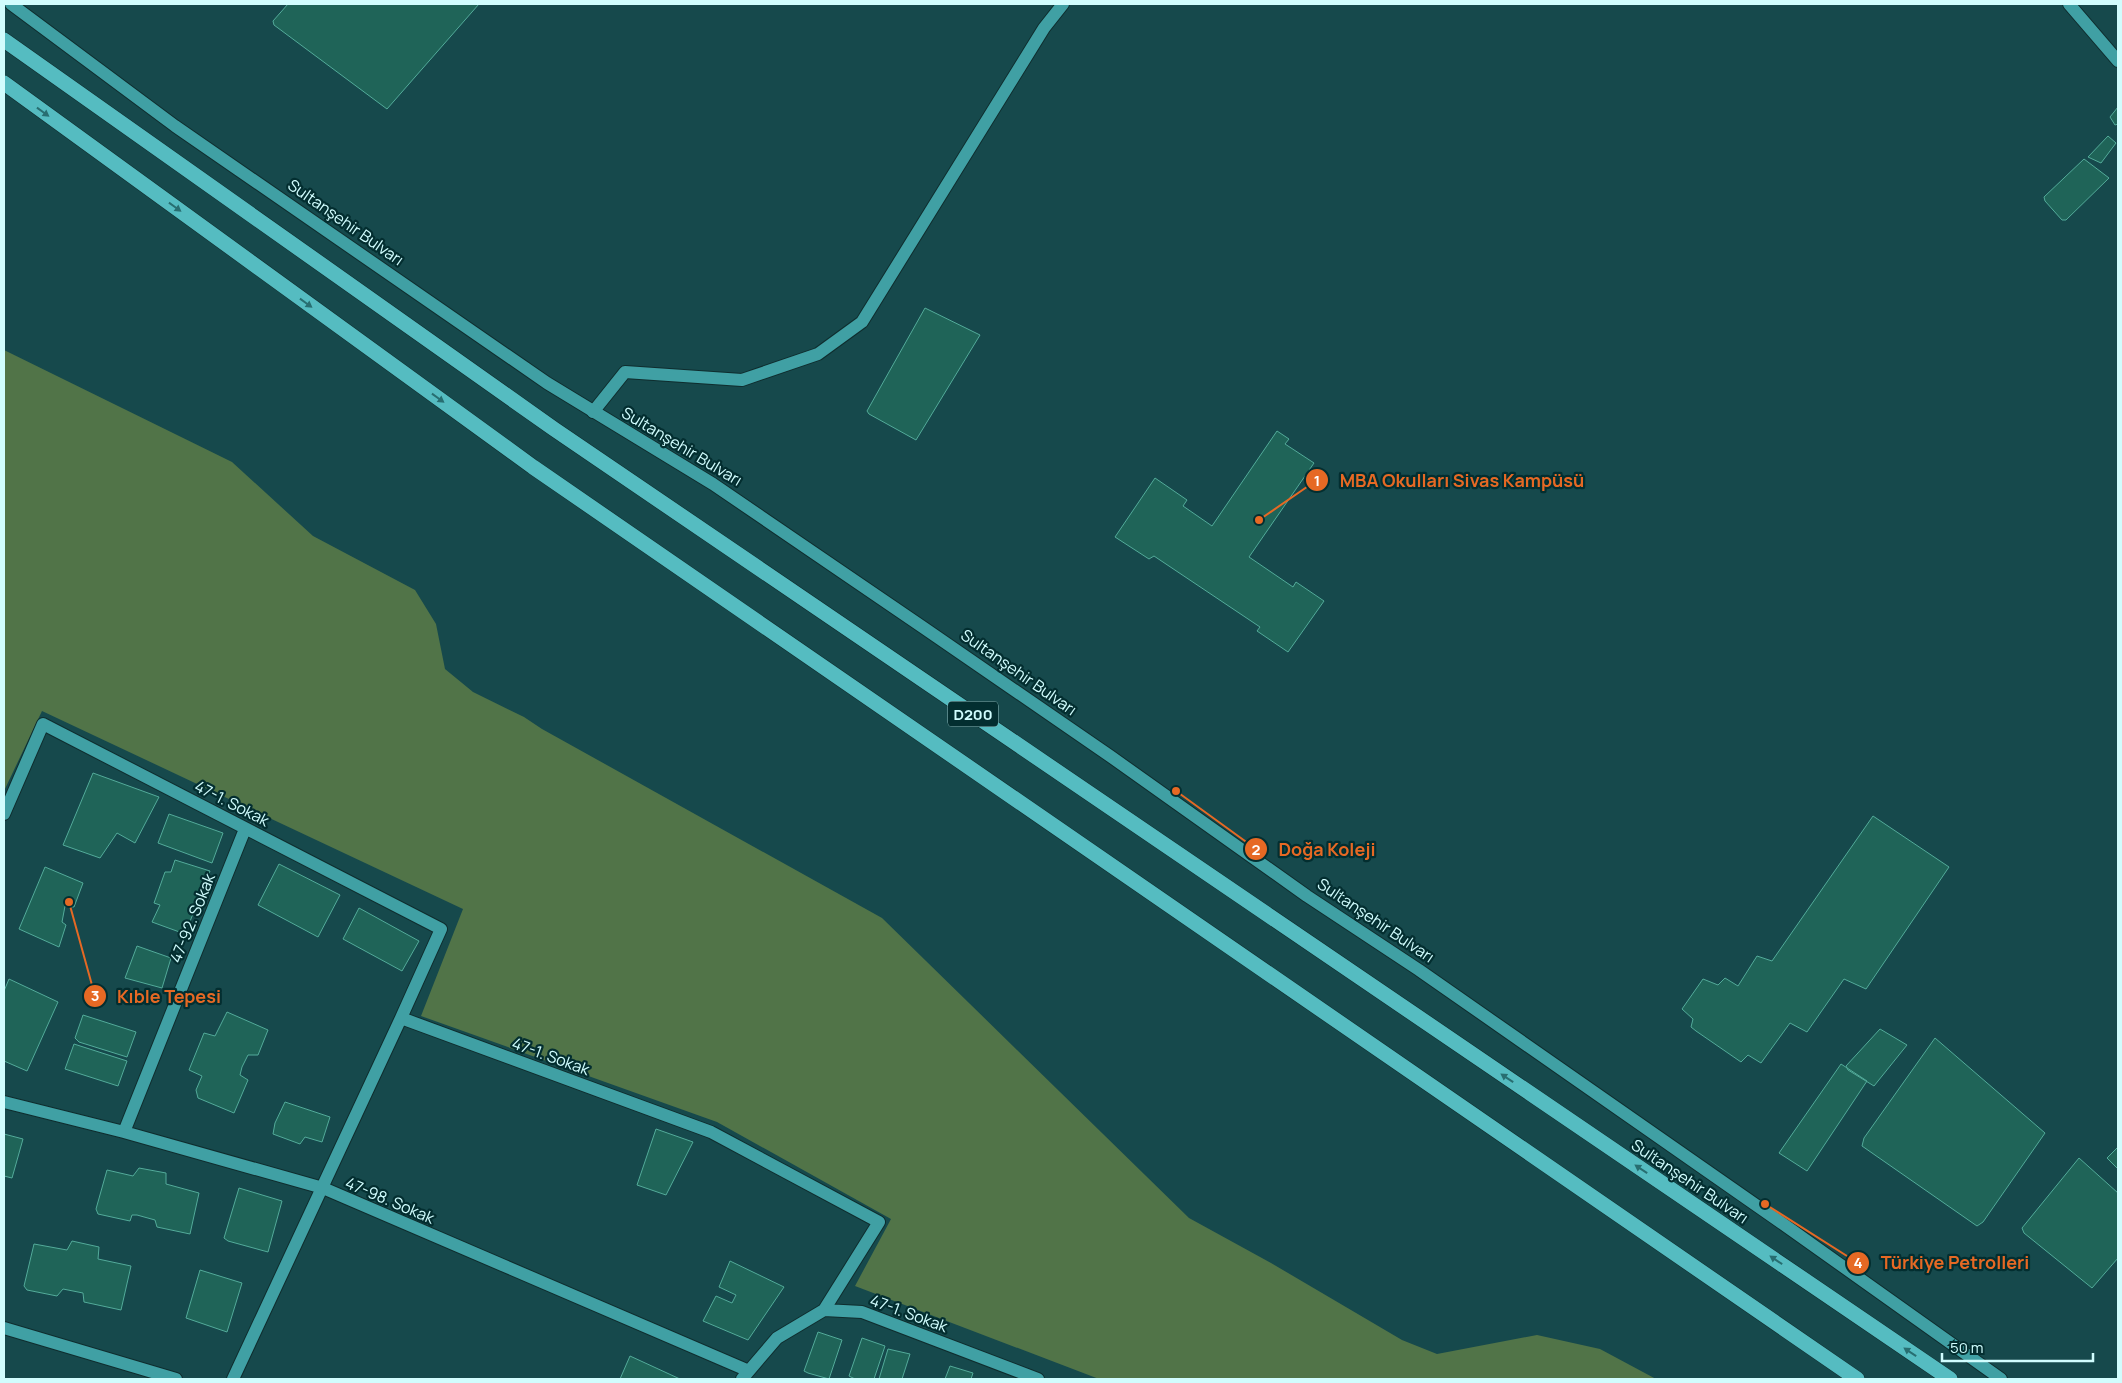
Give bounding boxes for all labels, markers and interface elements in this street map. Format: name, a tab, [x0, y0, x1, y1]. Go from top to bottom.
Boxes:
one-way arrow	[36, 107, 50, 117]
street label: Sultanşehir Bulvarı	[284, 174, 408, 270]
one-way arrow	[168, 202, 182, 212]
one-way arrow	[299, 298, 313, 308]
one-way arrow	[431, 393, 445, 403]
street label: Sultanşehir Bulvarı	[618, 401, 746, 491]
callout: MBA Okulları Sivas Kampüsü	[1305, 464, 1594, 497]
text: MBA Okulları Sivas Kampüsü	[1340, 468, 1584, 492]
text: 1	[1314, 470, 1320, 491]
street label: Sultanşehir Bulvarı	[957, 624, 1081, 720]
road number: D200	[948, 702, 998, 726]
street label: 47-1. Sokak	[191, 775, 274, 832]
callout: Doğa Koleji	[1243, 833, 1385, 866]
text: Doğa Koleji	[1279, 837, 1375, 861]
text: 2	[1252, 839, 1261, 860]
street label: 47-92. Sokak	[164, 869, 220, 966]
street label: Sultanşehir Bulvarı	[1313, 873, 1439, 967]
callout: Kıble Tepesi	[82, 980, 231, 1013]
text: Kıble Tepesi	[117, 984, 221, 1008]
text: 3	[91, 985, 99, 1006]
street label: 47-1. Sokak	[509, 1032, 594, 1081]
one-way arrow	[1500, 1073, 1514, 1082]
street label: Sultanşehir Bulvarı	[1627, 1134, 1753, 1228]
one-way arrow	[1634, 1164, 1648, 1174]
street label: 47-98. Sokak	[342, 1171, 439, 1229]
callout: Türkiye Petrolleri	[1846, 1246, 2039, 1279]
text: Türkiye Petrolleri	[1881, 1250, 2029, 1274]
text: 4	[1853, 1252, 1863, 1273]
one-way arrow	[1769, 1255, 1782, 1265]
street label: 47-1. Sokak	[867, 1289, 952, 1338]
scale bar	[1942, 1330, 2093, 1362]
text: 50 m	[1950, 1337, 1984, 1358]
one-way arrow	[1903, 1347, 1917, 1357]

